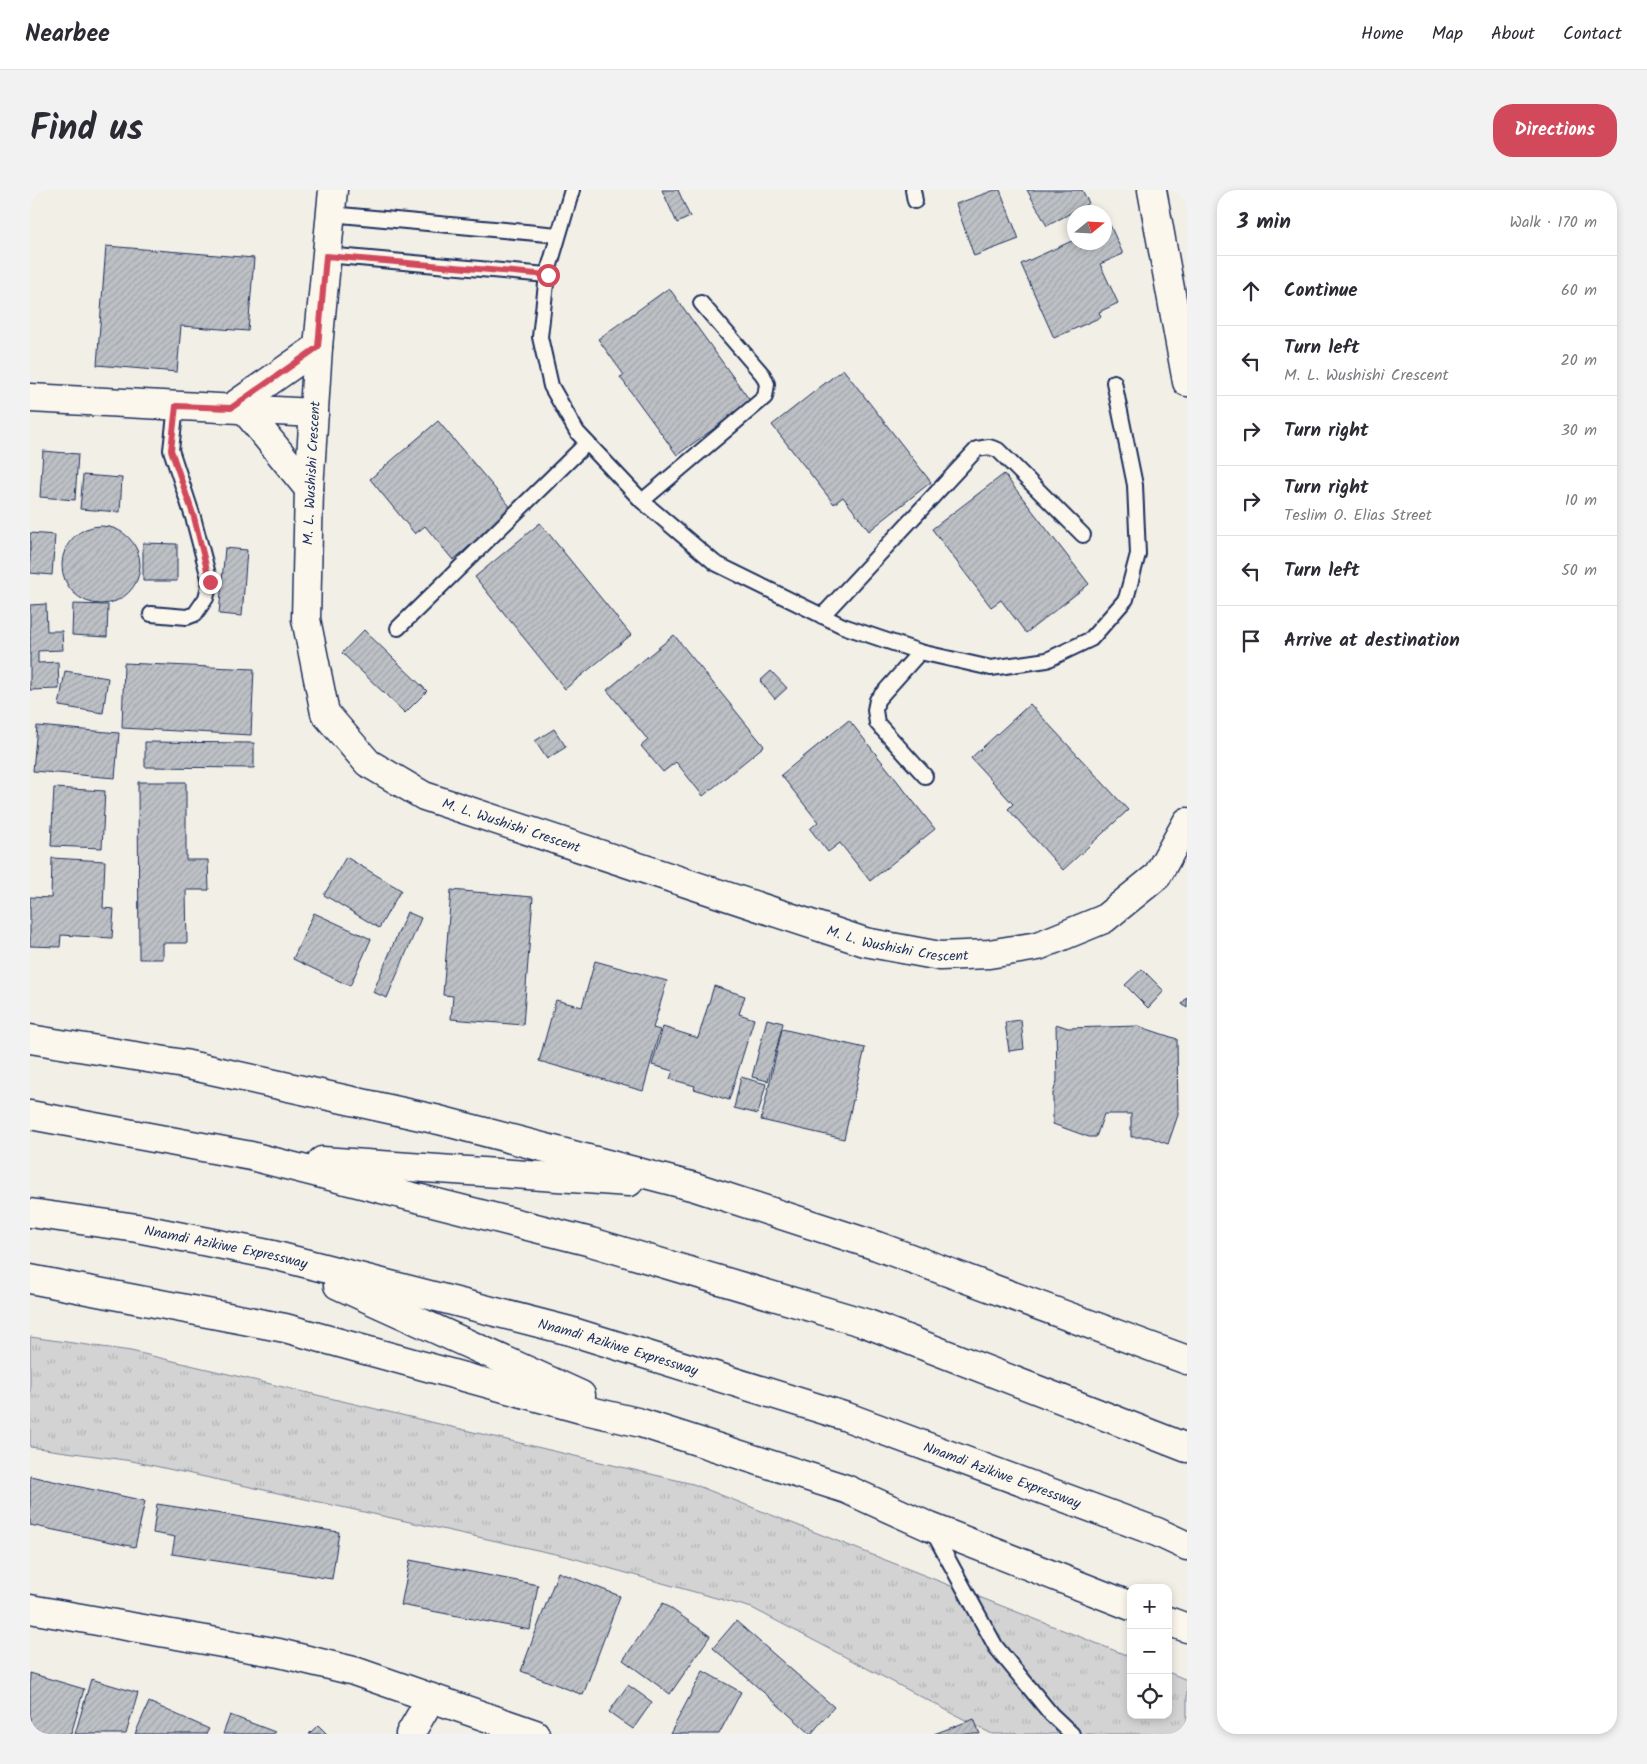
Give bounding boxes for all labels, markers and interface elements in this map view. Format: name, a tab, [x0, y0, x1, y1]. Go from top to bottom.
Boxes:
text: Nearbee	[25, 15, 110, 54]
text: Home	[1361, 20, 1404, 49]
text: Map	[1432, 20, 1463, 49]
text: About	[1491, 20, 1535, 49]
text: Contact	[1563, 20, 1622, 49]
text: Find us	[30, 102, 143, 158]
button: Directions	[1493, 104, 1617, 157]
north arrow	[1067, 205, 1112, 250]
text: 3 min	[1237, 206, 1291, 239]
text: Walk · 170 m	[1509, 210, 1597, 235]
route start	[537, 264, 560, 287]
text: Continue	[1284, 276, 1357, 306]
icon: ahead	[1237, 277, 1265, 305]
text: 60 m	[1561, 278, 1597, 303]
text: Turn left	[1284, 333, 1359, 363]
icon: left	[1237, 347, 1265, 375]
text: 20 m	[1561, 348, 1597, 373]
text: M. L. Wushishi Crescent	[1284, 363, 1449, 388]
street label: M. L. Wushishi Crescent	[297, 400, 327, 546]
text: Turn right	[1284, 416, 1369, 446]
icon: right	[1237, 417, 1265, 445]
text: 30 m	[1561, 418, 1597, 443]
text: Turn right	[1284, 473, 1369, 503]
icon: right	[1237, 487, 1265, 515]
text: 10 m	[1565, 488, 1597, 513]
text: Teslim O. Elias Street	[1284, 503, 1432, 528]
text: Turn left	[1284, 556, 1359, 586]
icon: left	[1237, 557, 1265, 585]
text: 50 m	[1561, 558, 1597, 583]
route end	[199, 571, 222, 594]
text: Arrive at destination	[1284, 626, 1460, 656]
icon: arrive	[1237, 627, 1265, 655]
street label: M. L. Wushishi Crescent	[439, 793, 584, 859]
street label: M. L. Wushishi Crescent	[824, 920, 969, 968]
street label: Nnamdi Azikiwe Expressway	[142, 1220, 310, 1276]
street label: Nnamdi Azikiwe Expressway	[536, 1313, 701, 1382]
street label: Nnamdi Azikiwe Expressway	[920, 1436, 1084, 1515]
map controls	[1127, 1584, 1172, 1719]
button: +	[1127, 1584, 1172, 1629]
button: −	[1127, 1629, 1172, 1674]
button: locate	[1127, 1674, 1172, 1719]

